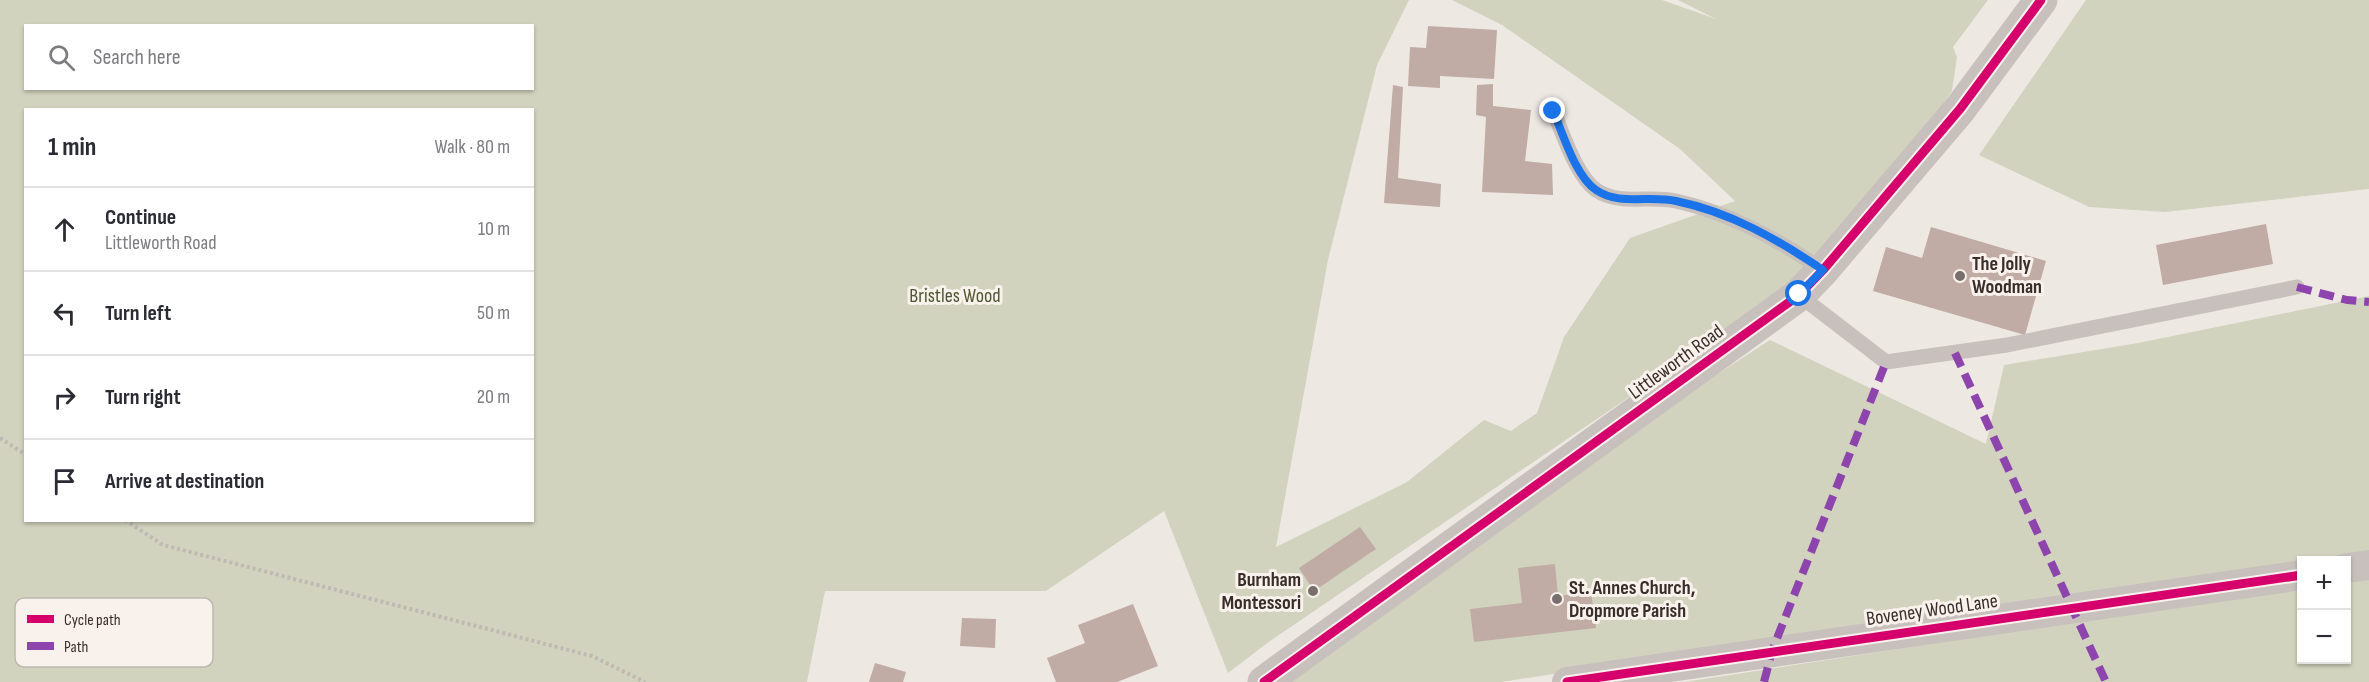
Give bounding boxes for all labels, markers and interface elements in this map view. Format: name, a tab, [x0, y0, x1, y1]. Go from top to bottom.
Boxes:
search box	[24, 24, 534, 90]
icon: search	[45, 41, 78, 74]
text: Search here	[93, 44, 180, 71]
route end	[1539, 97, 1565, 123]
text: 1 min	[48, 132, 96, 163]
text: Walk · 80 m	[434, 135, 510, 159]
text: Continue	[105, 204, 176, 231]
icon: ahead	[48, 213, 81, 246]
text: 10 m	[478, 217, 510, 241]
text: Littleworth Road	[105, 231, 217, 255]
place label: The Jolly Woodman	[1972, 252, 2042, 299]
marker: The Jolly Woodman	[1953, 269, 1967, 283]
route start	[1785, 280, 1811, 306]
park label: Bristles Wood	[909, 284, 1001, 308]
icon: left	[48, 297, 81, 330]
text: Turn left	[105, 300, 171, 327]
text: 50 m	[477, 301, 510, 325]
street label: Littleworth Road	[1624, 319, 1728, 405]
icon: right	[48, 381, 81, 414]
text: Turn right	[105, 384, 181, 411]
text: 20 m	[477, 385, 510, 409]
icon: arrive	[48, 465, 81, 498]
text: Arrive at destination	[105, 468, 264, 495]
map controls	[2297, 556, 2351, 664]
button: +	[2297, 556, 2351, 610]
place label: Burnham Montessori	[1221, 568, 1301, 615]
place label: St. Annes Church, Dropmore Parish	[1569, 576, 1696, 623]
marker: Burnham Montessori	[1306, 584, 1320, 598]
street label: Boveney Wood Lane	[1865, 589, 1999, 631]
marker: St. Annes Church, Dropmore Parish	[1550, 592, 1564, 606]
legend	[15, 598, 213, 667]
button: −	[2297, 610, 2351, 664]
text: Cycle path	[64, 611, 121, 630]
text: Path	[64, 638, 88, 657]

